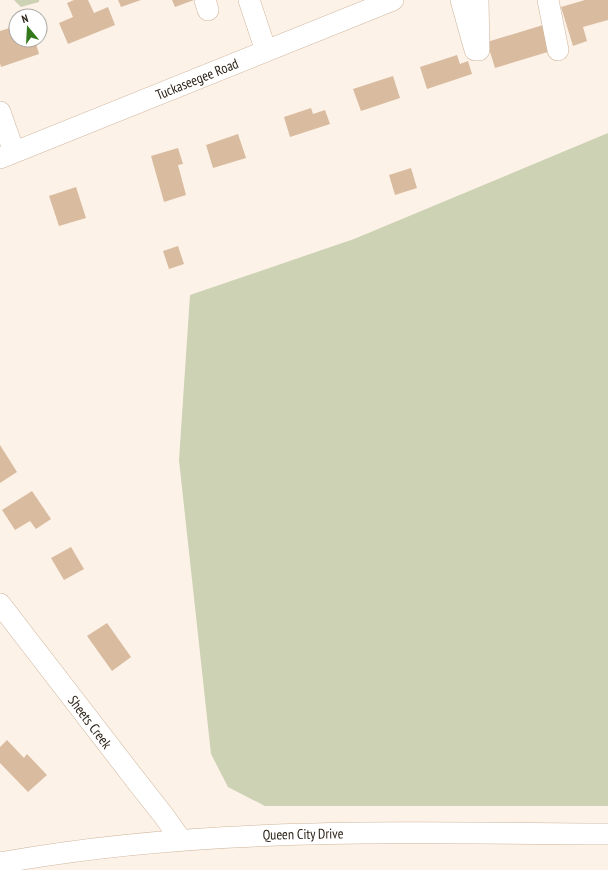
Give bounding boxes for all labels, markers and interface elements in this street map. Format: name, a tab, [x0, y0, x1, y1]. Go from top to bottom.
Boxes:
north arrow	[8, 8, 48, 48]
text: N	[20, 11, 30, 26]
street label: Tuckaseegee Road	[153, 54, 241, 104]
street label: Sheets Creek	[64, 692, 116, 753]
street label: Queen City Drive	[262, 824, 344, 844]

